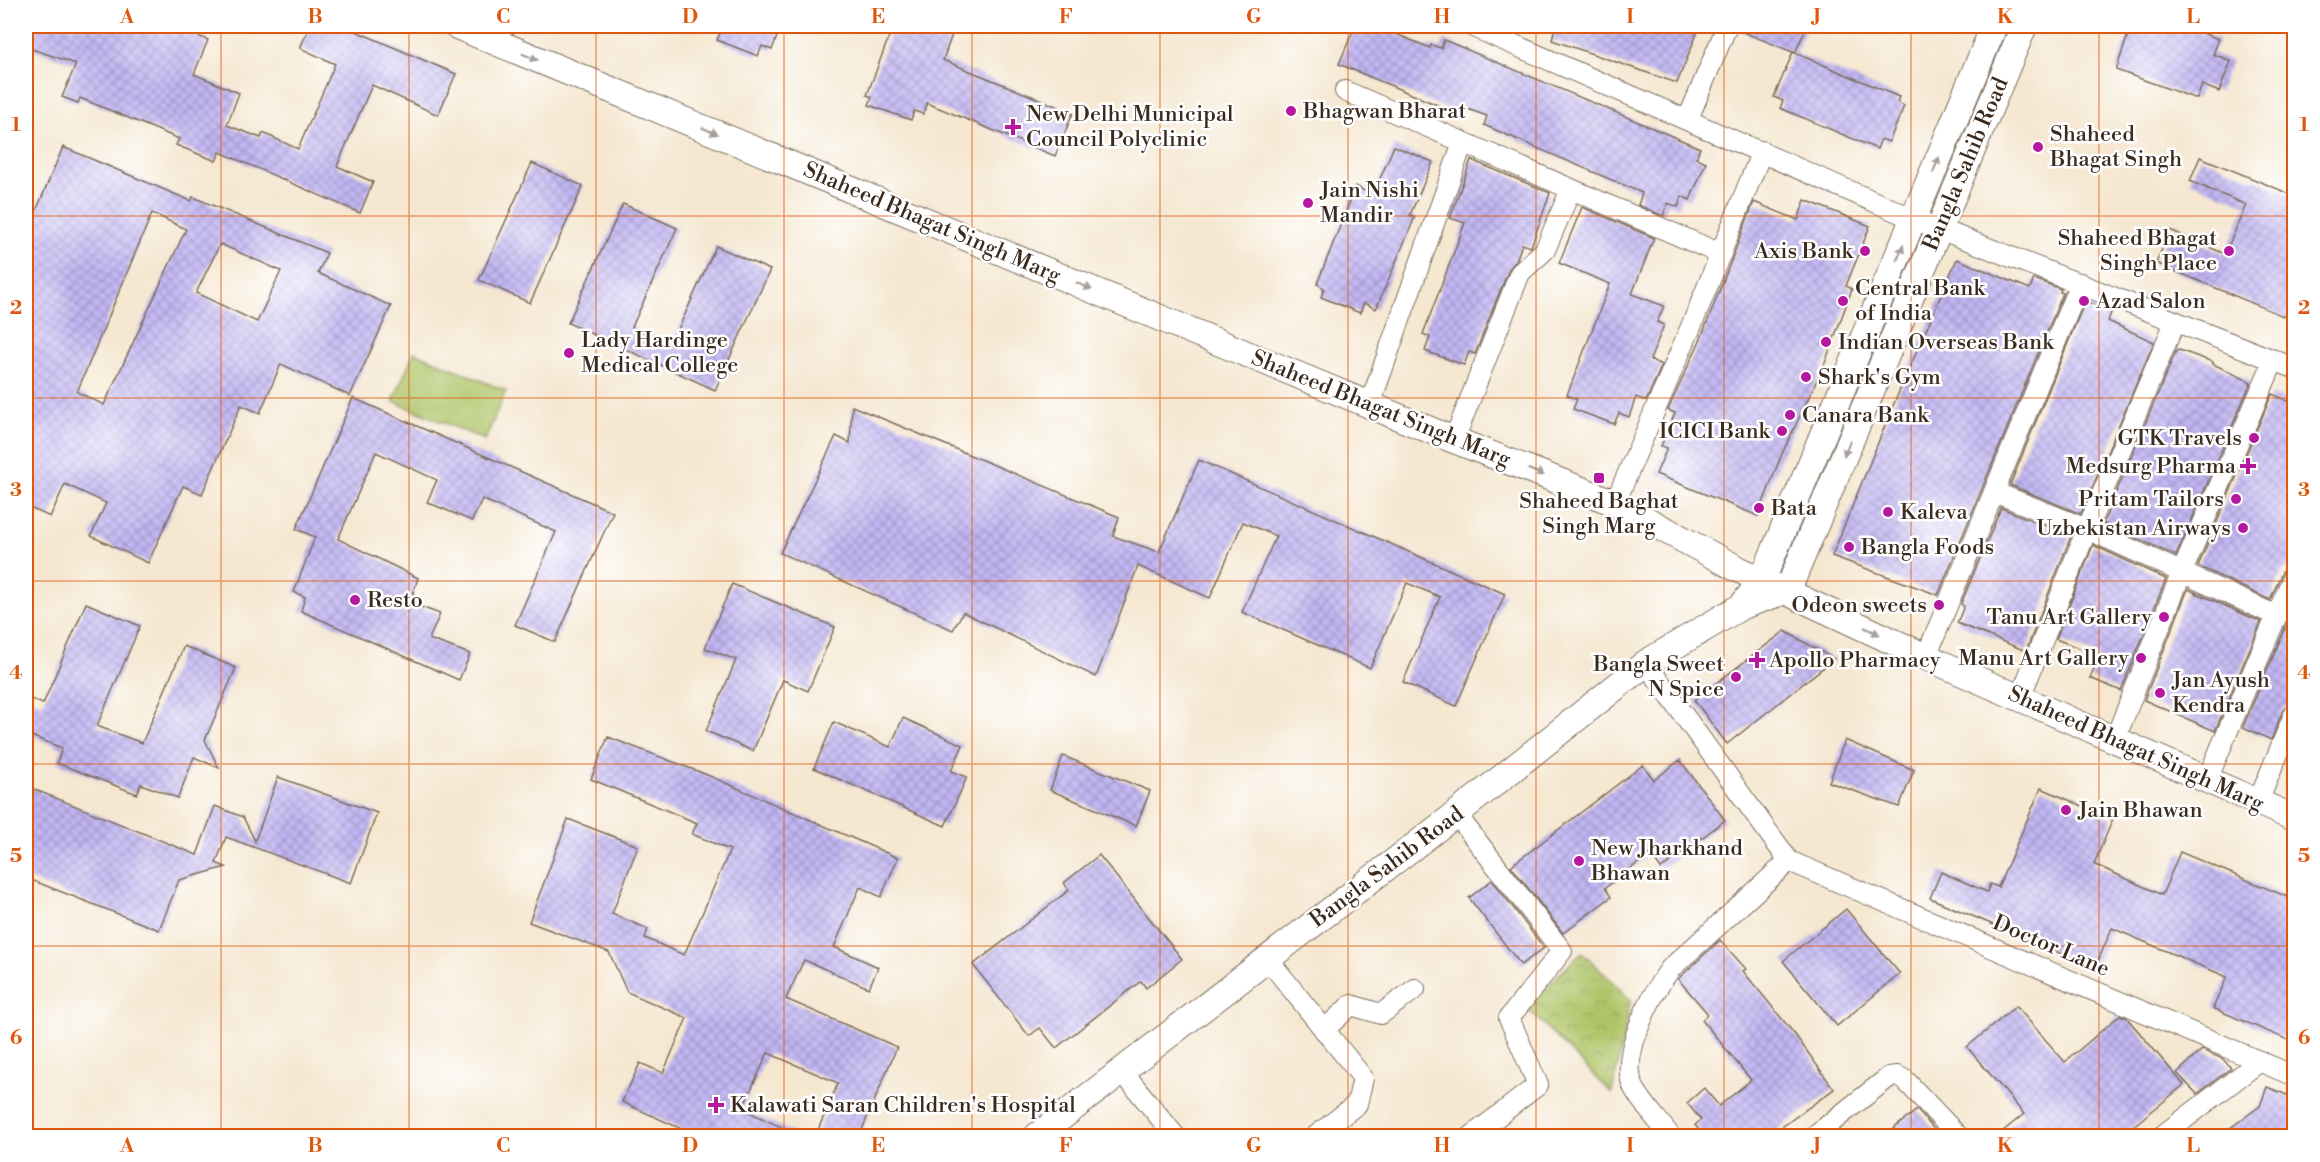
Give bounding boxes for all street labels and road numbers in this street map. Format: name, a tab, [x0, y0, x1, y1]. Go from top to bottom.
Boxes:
street label: Bangla Sahib Road	[1917, 73, 2015, 256]
street label: Shaheed Bhagat Singh Marg	[799, 156, 1065, 290]
street label: Shaheed Bhagat Singh Marg	[1247, 345, 1515, 474]
street label: Shaheed Bhagat Singh Marg	[2004, 680, 2269, 818]
street label: Bangla Sahib Road	[1304, 800, 1470, 934]
street label: Doctor Lane	[1988, 909, 2114, 983]

